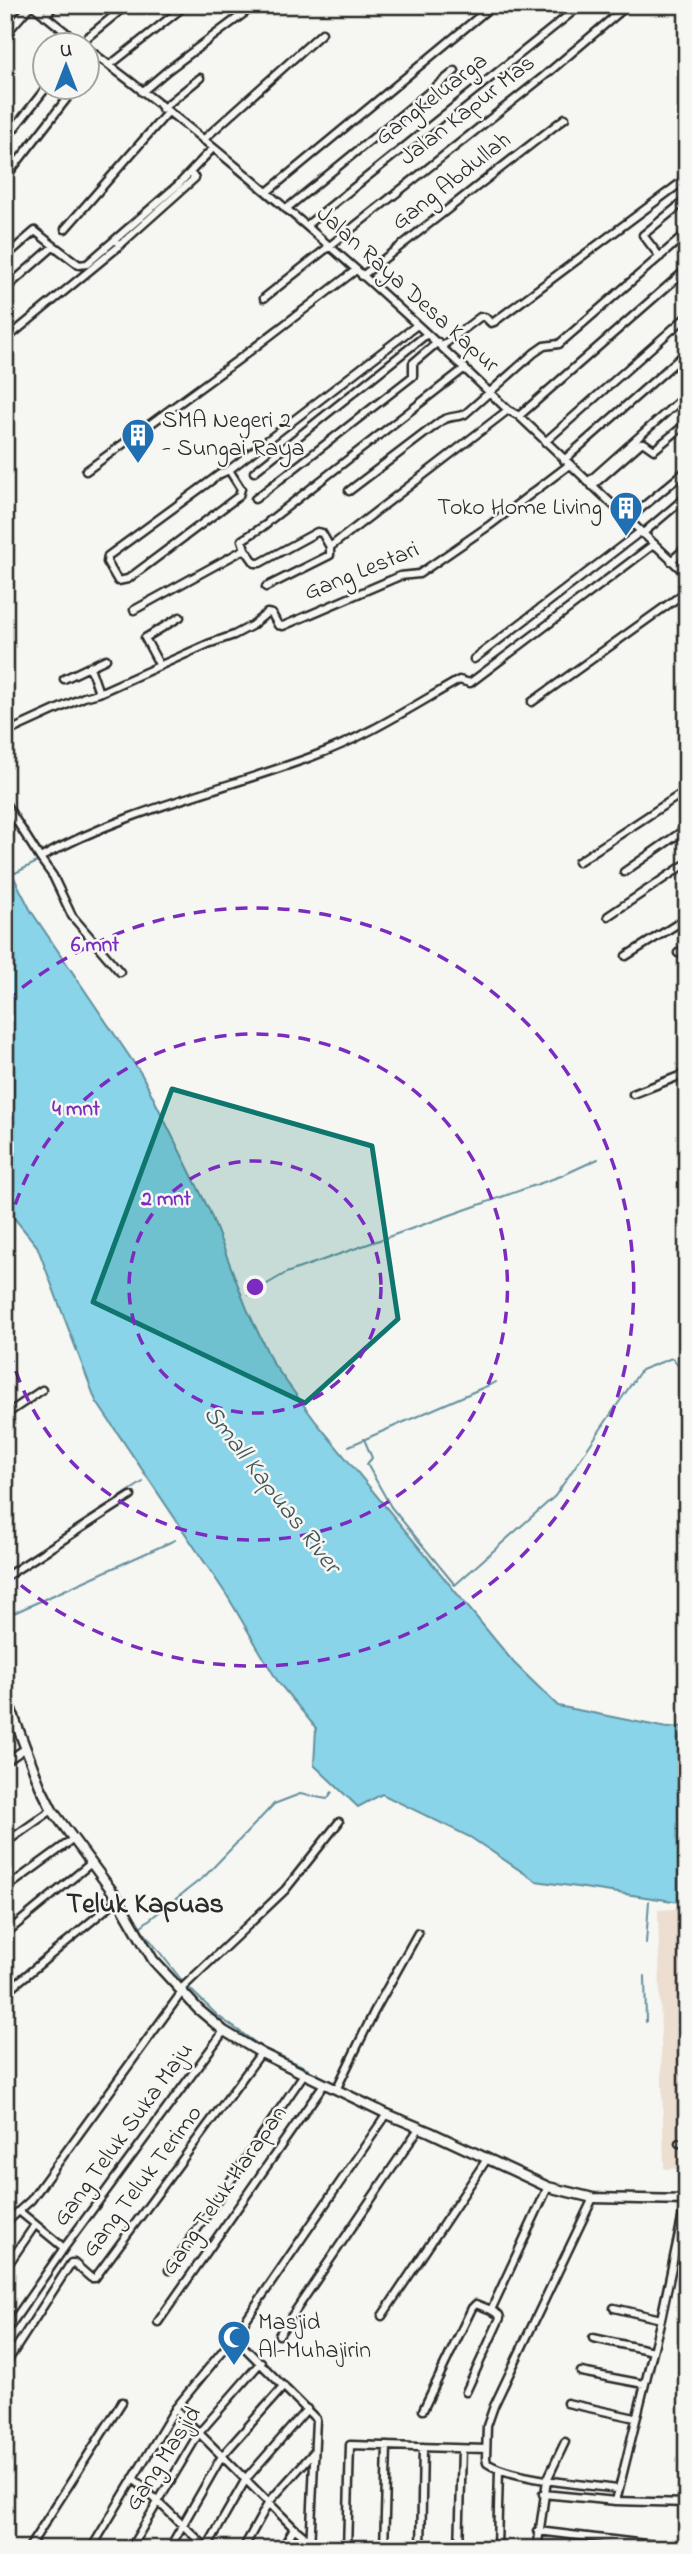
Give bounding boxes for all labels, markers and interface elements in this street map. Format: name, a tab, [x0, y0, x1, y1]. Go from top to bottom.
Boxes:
north arrow	[32, 32, 102, 102]
text: U	[60, 38, 72, 65]
street label: GangKeluarga	[368, 45, 496, 155]
street label: Jalan Kapur Mas	[393, 47, 543, 175]
street label: Gang Abdullah	[385, 124, 519, 240]
street label: Jalan Raya Desa Kapur	[307, 198, 507, 383]
place label: SMA Negeri 2 - Sungai Raya	[162, 404, 305, 468]
building icon: SMA Negeri 2 - Sungai Raya	[119, 416, 157, 465]
building icon: Toko Home Living	[607, 489, 645, 538]
place label: Toko Home Living	[437, 491, 602, 526]
street label: Gang Lestari	[299, 533, 425, 611]
text: 6 mnt	[71, 931, 120, 961]
text: 4 mnt	[52, 1095, 101, 1125]
text: 2 mnt	[140, 1185, 192, 1215]
centre of rings	[243, 1275, 267, 1299]
water label: Small Kapuas River	[193, 1397, 351, 1585]
district label: Teluk Kapuas	[66, 1885, 224, 1926]
street label: Gang Teluk Suka Maju	[45, 2036, 203, 2234]
street label: Gang Teluk Terimo	[74, 2099, 212, 2265]
street label: Gang Teluk Harapan	[153, 2099, 297, 2283]
place label: Masjid Al-Muhajirin	[258, 2306, 371, 2369]
mosque icon: Masjid Al-Muhajirin	[215, 2318, 253, 2367]
street label: Gang Masjid	[117, 2399, 211, 2518]

